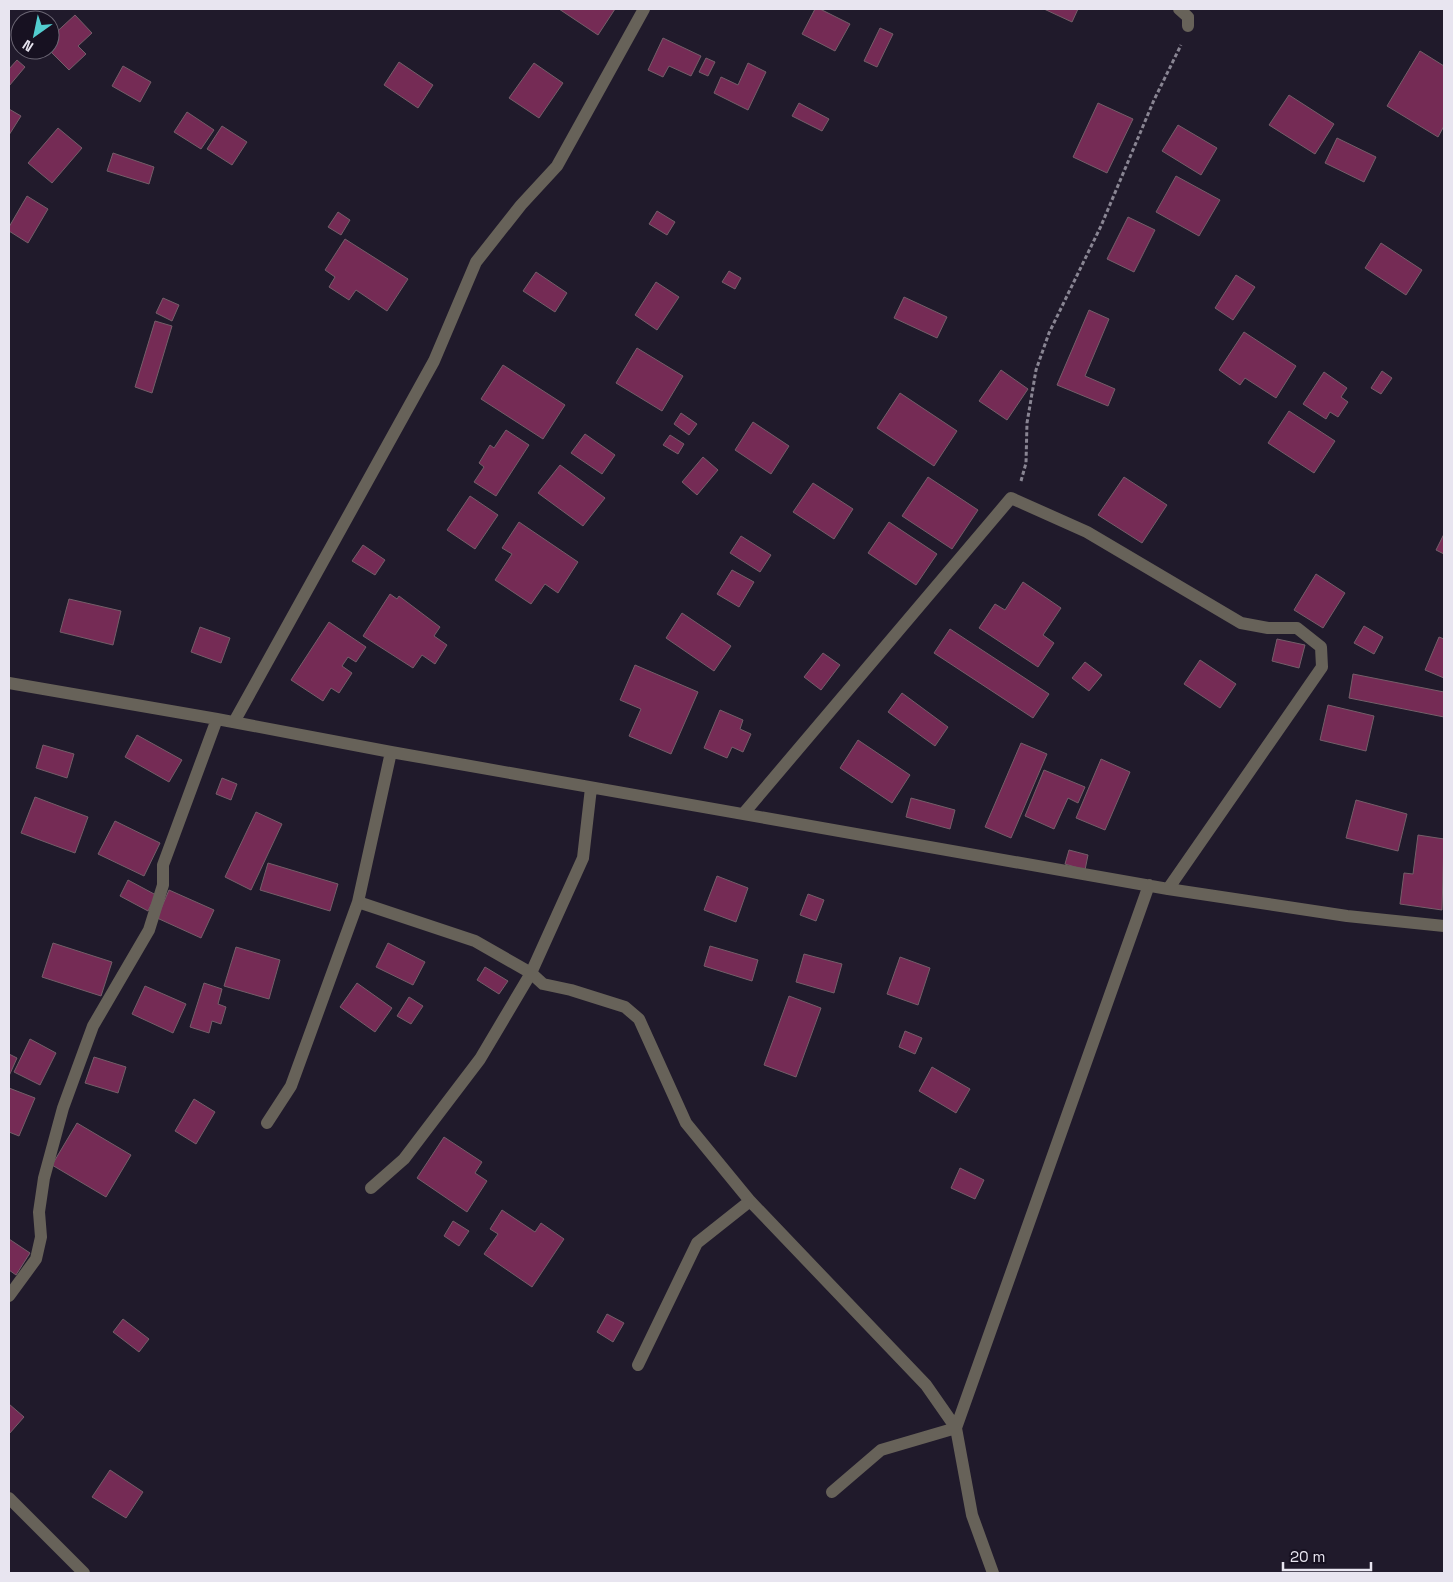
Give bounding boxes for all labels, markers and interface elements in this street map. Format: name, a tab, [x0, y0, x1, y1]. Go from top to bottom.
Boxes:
north arrow	[10, 10, 60, 60]
text: N	[19, 36, 37, 56]
scale bar	[1283, 1540, 1370, 1572]
text: 20 m	[1290, 1547, 1325, 1566]

